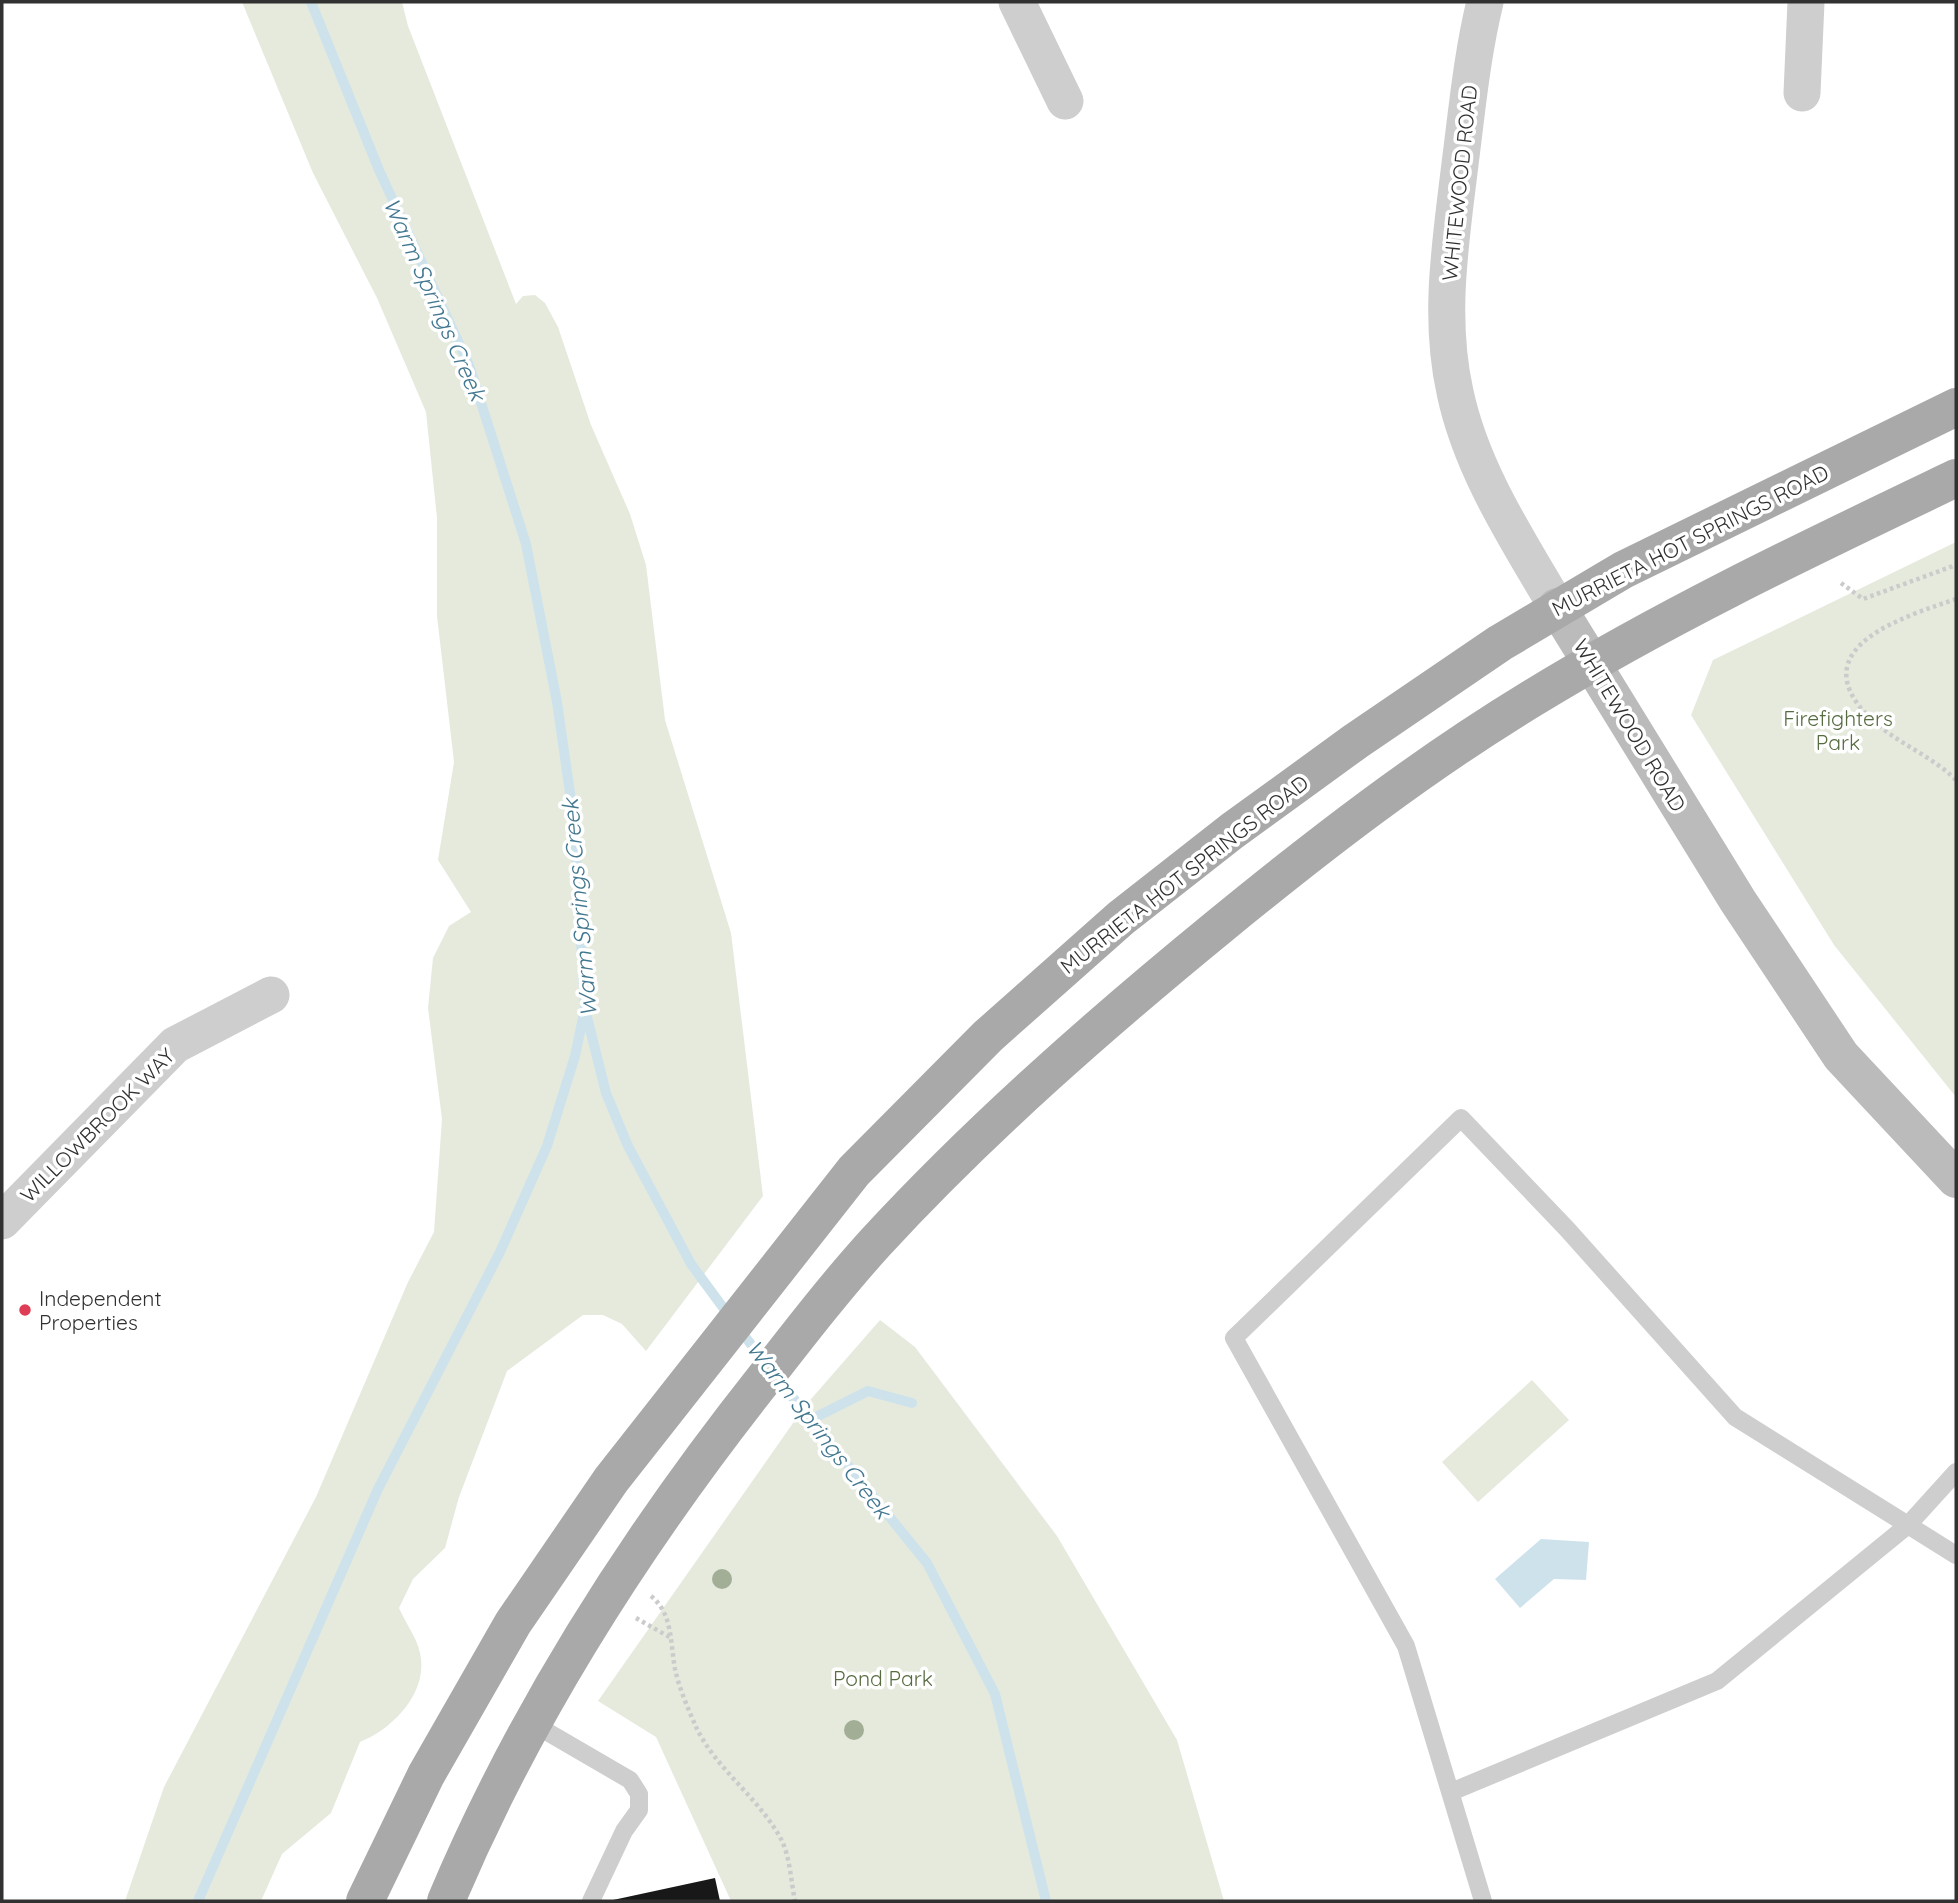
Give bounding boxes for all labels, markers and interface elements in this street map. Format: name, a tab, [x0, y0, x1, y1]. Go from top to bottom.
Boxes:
street label: WHITEWOOD ROAD	[1436, 84, 1482, 282]
water label: Warm Springs Creek	[377, 193, 493, 406]
street label: MURRIETA HOT SPRINGS ROAD	[1547, 459, 1833, 621]
street label: WHITEWOOD ROAD	[1568, 634, 1692, 816]
park label: Firefighters Park	[1783, 705, 1893, 755]
street label: MURRIETA HOT SPRINGS ROAD	[1055, 769, 1313, 979]
water label: Warm Springs Creek	[555, 796, 603, 1018]
street label: WILLOWBROOK WAY	[14, 1042, 180, 1208]
place label: Independent Properties	[39, 1285, 162, 1335]
marker: Independent Properties	[17, 1302, 33, 1318]
water label: Warm Springs Creek	[740, 1334, 899, 1525]
park label: Pond Park	[833, 1665, 933, 1691]

